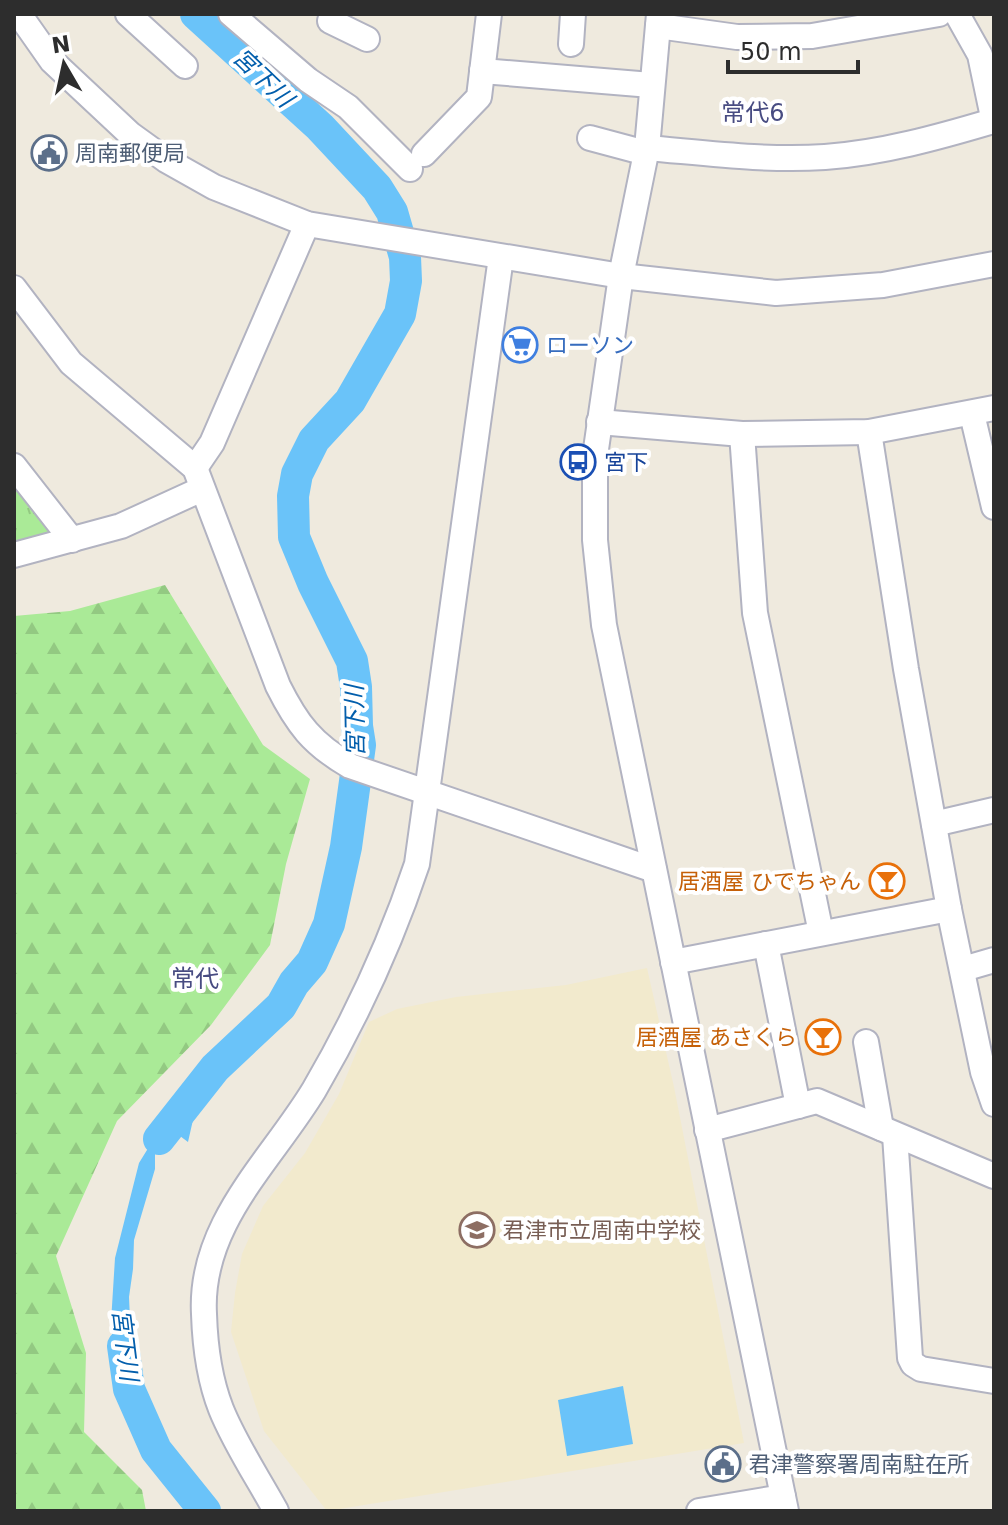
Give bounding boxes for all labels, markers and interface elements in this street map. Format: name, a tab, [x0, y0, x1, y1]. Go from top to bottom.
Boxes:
north arrow	[24, 24, 104, 104]
scale bar	[728, 24, 858, 74]
text: N	[50, 31, 72, 59]
text: 50 m	[740, 38, 802, 66]
water label: 宮下川	[227, 43, 301, 115]
district label: 常代6	[721, 99, 785, 127]
public building icon: 周南郵便局	[30, 134, 68, 172]
place label: 周南郵便局	[75, 141, 185, 166]
supermarket icon: ローソン	[501, 326, 539, 364]
place label: ローソン	[546, 333, 634, 358]
bus stop icon: 宮下	[559, 443, 597, 481]
place label: 宮下	[604, 450, 648, 475]
water label: 宮下川	[340, 682, 370, 757]
bar icon: 居酒屋 ひでちゃん	[868, 862, 906, 900]
place label: 居酒屋 ひでちゃん	[678, 869, 861, 894]
district label: 常代	[171, 965, 219, 993]
bar icon: 居酒屋 あさくら	[804, 1018, 842, 1056]
place label: 居酒屋 あさくら	[636, 1025, 797, 1050]
school or university icon: 君津市立周南中学校	[458, 1211, 496, 1249]
place label: 君津市立周南中学校	[503, 1218, 701, 1243]
water label: 宮下川	[107, 1308, 144, 1385]
public building icon: 君津警察署周南駐在所	[704, 1445, 742, 1483]
place label: 君津警察署周南駐在所	[749, 1452, 969, 1477]

